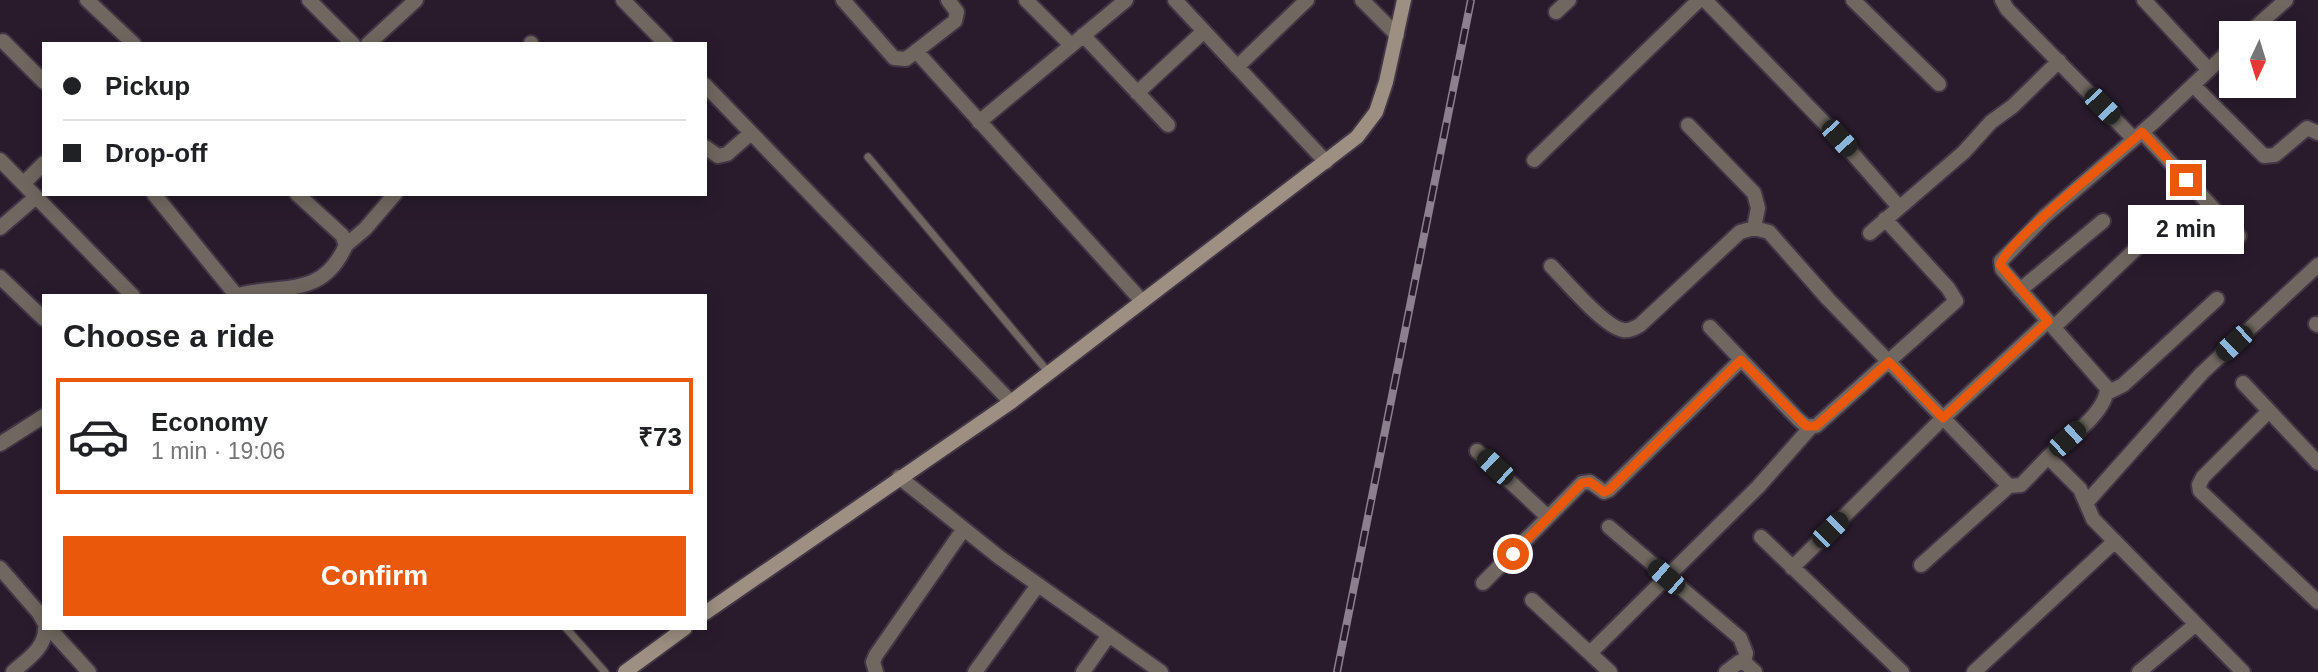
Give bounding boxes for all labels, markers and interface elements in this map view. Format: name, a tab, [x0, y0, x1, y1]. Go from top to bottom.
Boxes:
north arrow	[2219, 21, 2296, 98]
map controls	[2219, 21, 2296, 98]
text: Pickup	[105, 71, 190, 101]
car	[2080, 84, 2125, 128]
car	[1818, 115, 1861, 161]
text: Drop-off	[105, 138, 208, 168]
route end	[2170, 164, 2202, 196]
callout: 2 min	[2128, 204, 2244, 254]
text: 2 min	[2156, 216, 2216, 242]
text: Choose a ride	[63, 318, 275, 354]
car	[2212, 321, 2257, 365]
icon: car	[67, 405, 130, 468]
text: Economy	[151, 407, 268, 437]
car	[2045, 417, 2090, 461]
text: ₹73	[638, 422, 682, 452]
text: 1 min · 19:06	[151, 438, 285, 464]
car	[1473, 445, 1518, 489]
car	[1808, 508, 1853, 552]
button: Confirm	[63, 536, 686, 616]
route start	[1497, 538, 1529, 570]
car	[1644, 555, 1689, 599]

